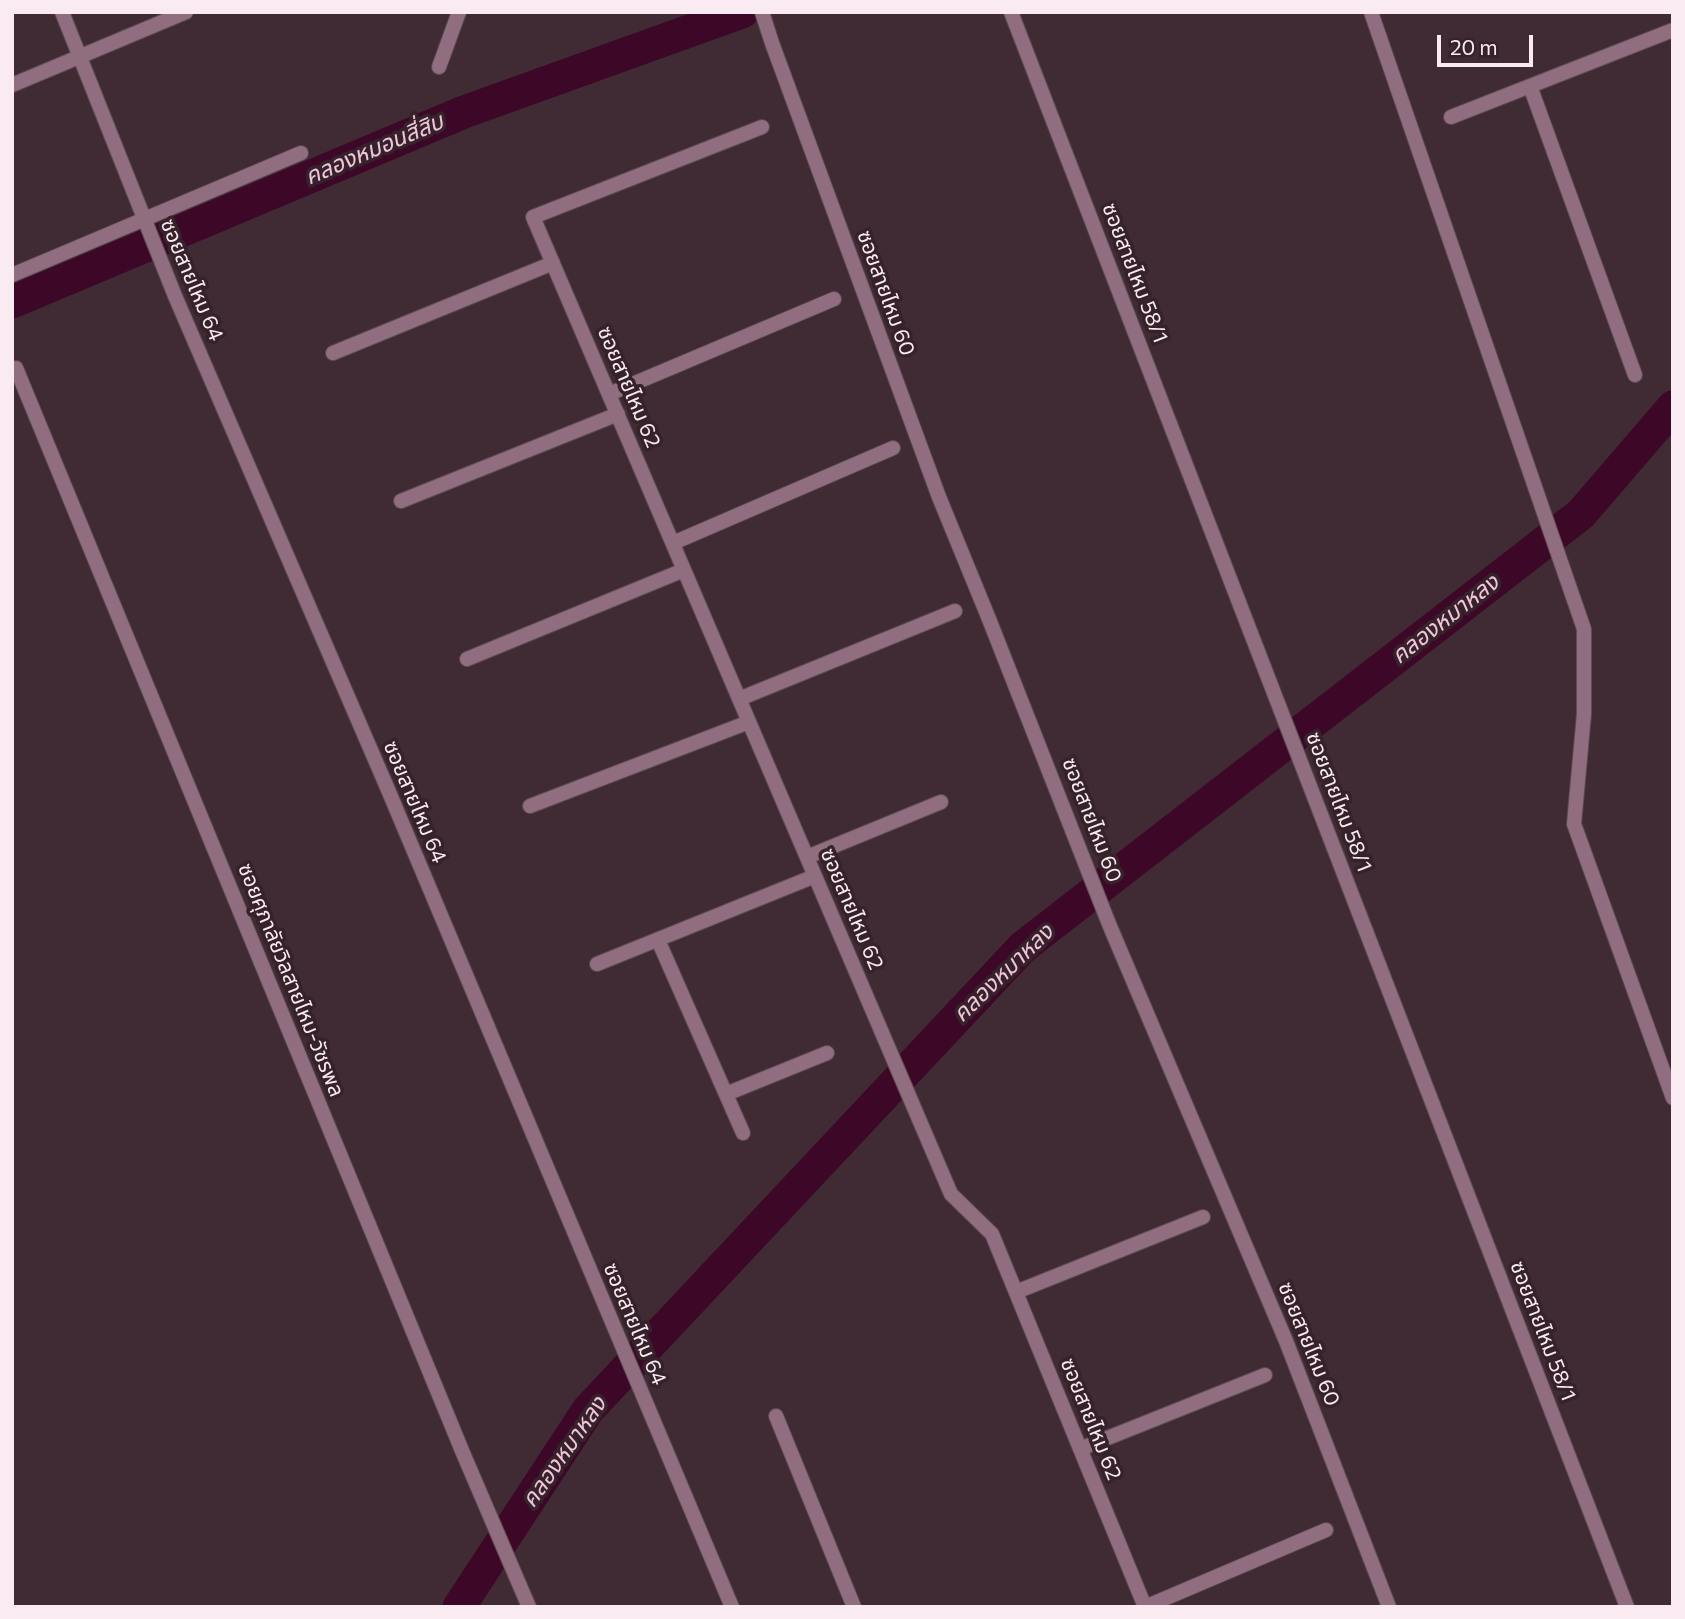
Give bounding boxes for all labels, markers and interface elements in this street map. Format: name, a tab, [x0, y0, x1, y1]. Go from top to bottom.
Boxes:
scale bar	[1440, 21, 1536, 65]
text: 20 m	[1450, 34, 1498, 59]
water label: คลองหมอนสี่สิบ	[301, 107, 447, 191]
street label: ซอยสายไหม 58/1	[1097, 200, 1173, 346]
street label: ซอยสายไหม 64	[155, 215, 229, 345]
street label: ซอยสายไหม 60	[852, 227, 920, 359]
street label: ซอยสายไหม 62	[592, 323, 666, 451]
water label: คลองหมาหลง	[1386, 568, 1504, 670]
street label: ซอยสายไหม 58/1	[1301, 729, 1377, 875]
street label: ซอยสายไหม 64	[378, 737, 452, 867]
street label: ซอยสายไหม 60	[1057, 754, 1127, 886]
street label: ซอยสายไหม 62	[815, 845, 889, 973]
street label: ซอยศุภาลัยวิลสายไหม-วัชรพล	[233, 860, 349, 1100]
water label: คลองหมาหลง	[947, 918, 1059, 1028]
street label: ซอยสายไหม 58/1	[1505, 1258, 1581, 1404]
street label: ซอยสายไหม 64	[598, 1259, 672, 1389]
street label: ซอยสายไหม 60	[1273, 1278, 1345, 1410]
street label: ซอยสายไหม 62	[1055, 1354, 1127, 1484]
water label: คลองหมาหลง	[516, 1391, 612, 1513]

